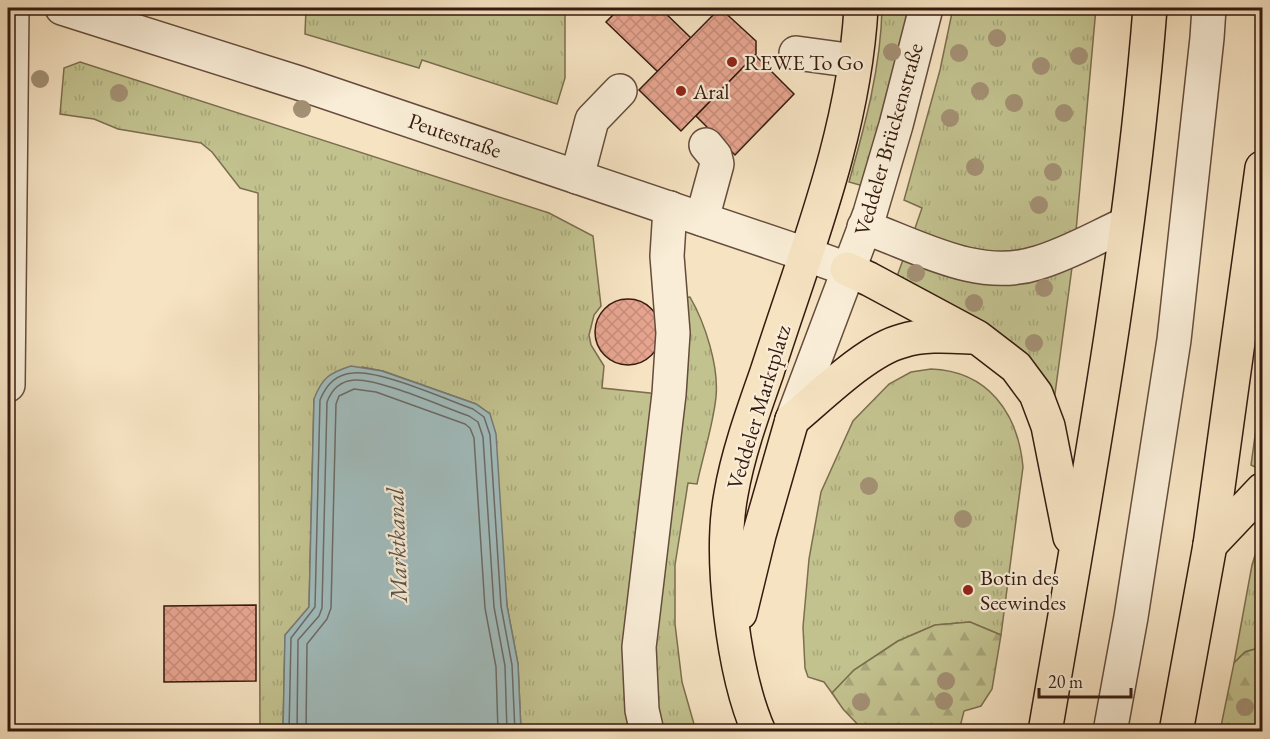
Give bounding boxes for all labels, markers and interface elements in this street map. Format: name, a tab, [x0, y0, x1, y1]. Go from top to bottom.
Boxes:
street label: Veddeler Brückenstraße	[847, 39, 930, 239]
place label: REWE To Go	[744, 48, 864, 77]
marker: REWE To Go	[725, 55, 739, 69]
place label: Aral	[692, 77, 730, 106]
marker: Aral	[674, 84, 688, 98]
street label: Peutestraße	[404, 106, 506, 165]
street label: Veddeler Marktplatz	[720, 321, 797, 493]
water label: Marktkanal	[379, 486, 414, 605]
place label: Botin des Seewindes	[980, 563, 1066, 617]
marker: Botin des Seewindes	[961, 583, 975, 597]
scale bar	[1039, 661, 1130, 699]
text: 20 m	[1048, 670, 1083, 693]

